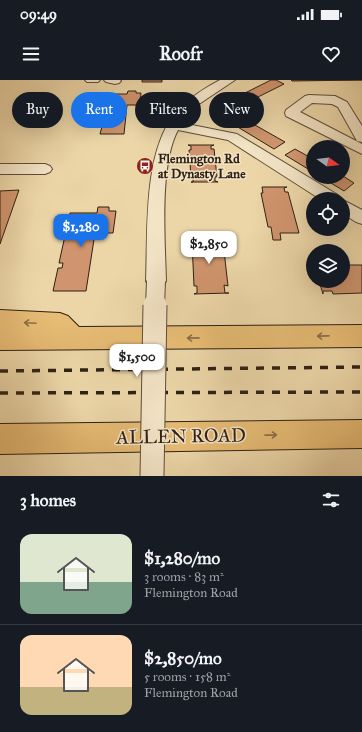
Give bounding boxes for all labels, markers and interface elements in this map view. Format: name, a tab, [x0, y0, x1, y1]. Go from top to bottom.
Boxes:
text: 09:49	[20, 5, 57, 23]
icon: menu	[20, 43, 42, 65]
text: Roofr	[159, 43, 203, 65]
icon: heart	[320, 43, 342, 65]
chip: Buy	[12, 92, 63, 128]
chip: Rent	[71, 92, 127, 128]
chip: Filters	[135, 92, 201, 128]
chip: New	[209, 92, 264, 128]
north arrow	[306, 140, 350, 184]
map controls	[306, 140, 350, 288]
place label: Flemington Rd at Dynasty Lane	[158, 151, 246, 182]
bus stop icon: Flemington Rd at Dynasty Lane	[135, 156, 155, 176]
button: locate	[306, 192, 350, 236]
pin: $1,280	[48, 214, 114, 248]
text: $1,280	[62, 219, 100, 235]
pin: $2,850	[176, 231, 242, 265]
text: $2,850	[190, 236, 228, 252]
button: layers	[306, 244, 350, 288]
one-way arrow	[24, 319, 37, 327]
one-way arrow	[317, 332, 330, 340]
one-way arrow	[187, 334, 200, 341]
pin: $1,500	[104, 344, 170, 378]
text: $1,500	[118, 349, 156, 365]
street label: ALLEN ROAD	[115, 423, 246, 449]
one-way arrow	[264, 431, 277, 439]
icon: filters	[320, 489, 342, 511]
text: 3 homes	[20, 490, 76, 511]
text: $1,280/mo	[144, 548, 220, 569]
icon: home	[52, 550, 100, 598]
text: 3 rooms · 83 m²	[144, 569, 224, 585]
text: Flemington Road	[144, 585, 238, 601]
text: $2,850/mo	[144, 648, 222, 669]
icon: home	[52, 651, 100, 699]
text: 5 rooms · 158 m²	[144, 669, 231, 685]
text: Flemington Road	[144, 685, 238, 701]

